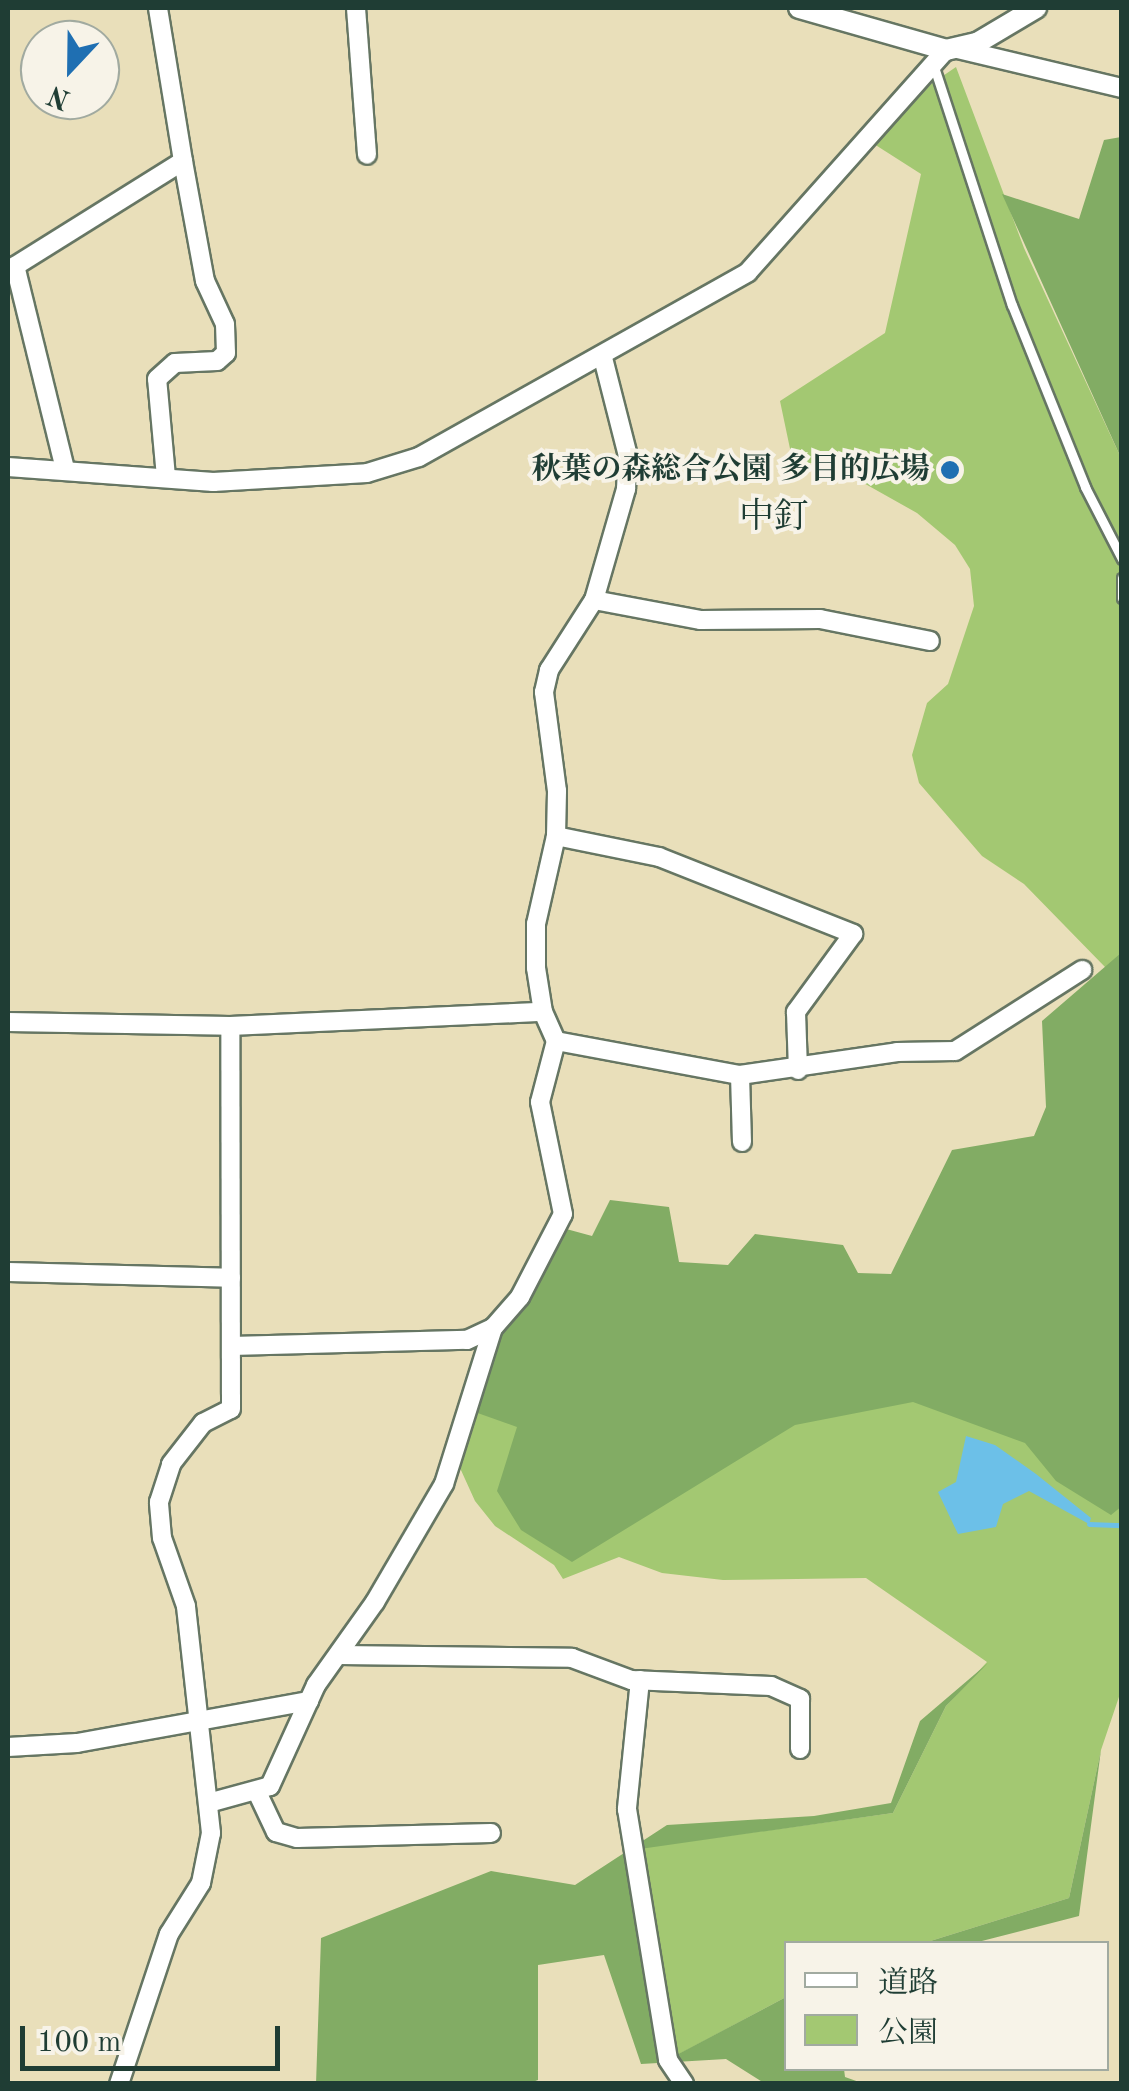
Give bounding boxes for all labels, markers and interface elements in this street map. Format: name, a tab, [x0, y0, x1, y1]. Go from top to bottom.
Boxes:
north arrow	[20, 20, 120, 120]
text: N	[44, 79, 75, 113]
place label: 秋葉の森総合公園 多目的広場	[532, 452, 930, 488]
marker: 秋葉の森総合公園 多目的広場	[939, 459, 961, 481]
district label: 中釘	[739, 497, 809, 539]
legend	[784, 1941, 1109, 2071]
text: 道路	[878, 1969, 938, 1999]
scale bar	[25, 2006, 285, 2068]
text: 公園	[878, 2019, 938, 2049]
text: 100 m	[37, 2028, 121, 2058]

